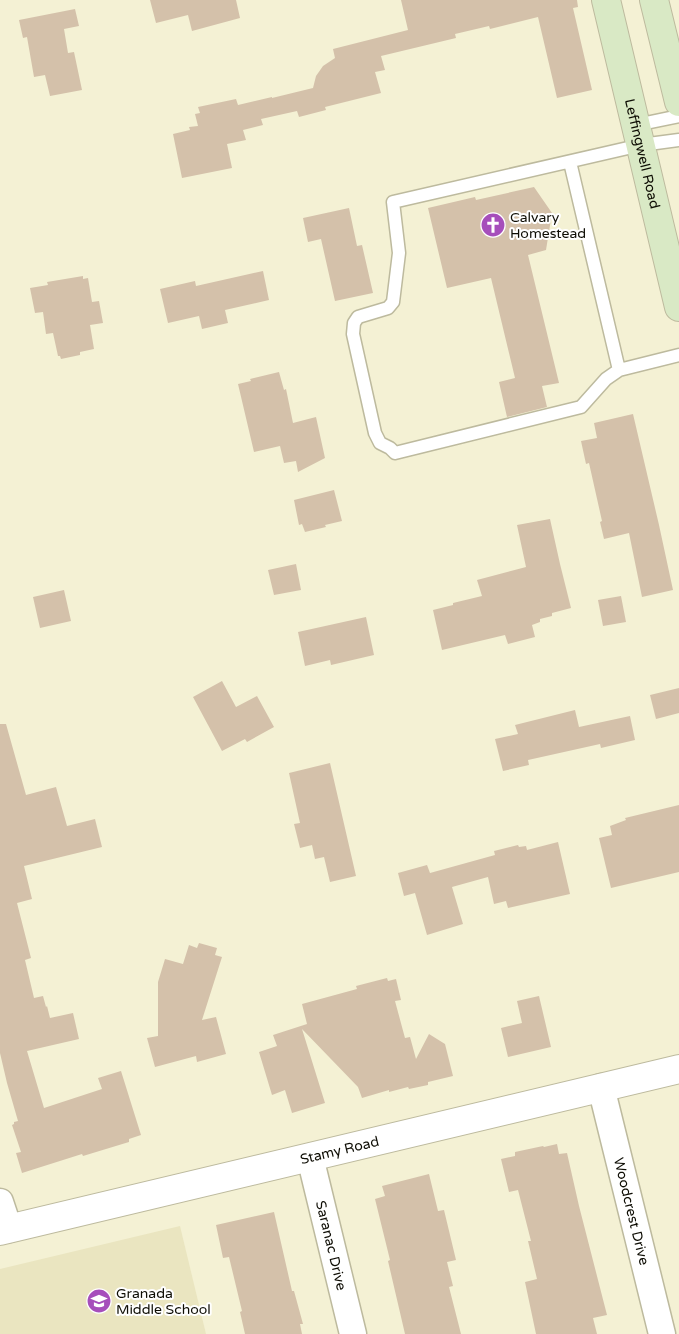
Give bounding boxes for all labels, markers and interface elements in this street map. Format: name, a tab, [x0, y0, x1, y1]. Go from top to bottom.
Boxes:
street label: Leffingwell Road	[621, 97, 664, 210]
place label: Calvary Homestead	[510, 209, 586, 242]
church icon: Calvary Homestead	[480, 212, 506, 238]
street label: Stamy Road	[298, 1132, 381, 1168]
street label: Woodcrest Drive	[610, 1156, 653, 1267]
street label: Saranac Drive	[312, 1199, 351, 1292]
place label: Granada Middle School	[116, 1285, 211, 1318]
school or university icon: Granada Middle School	[86, 1288, 112, 1314]

